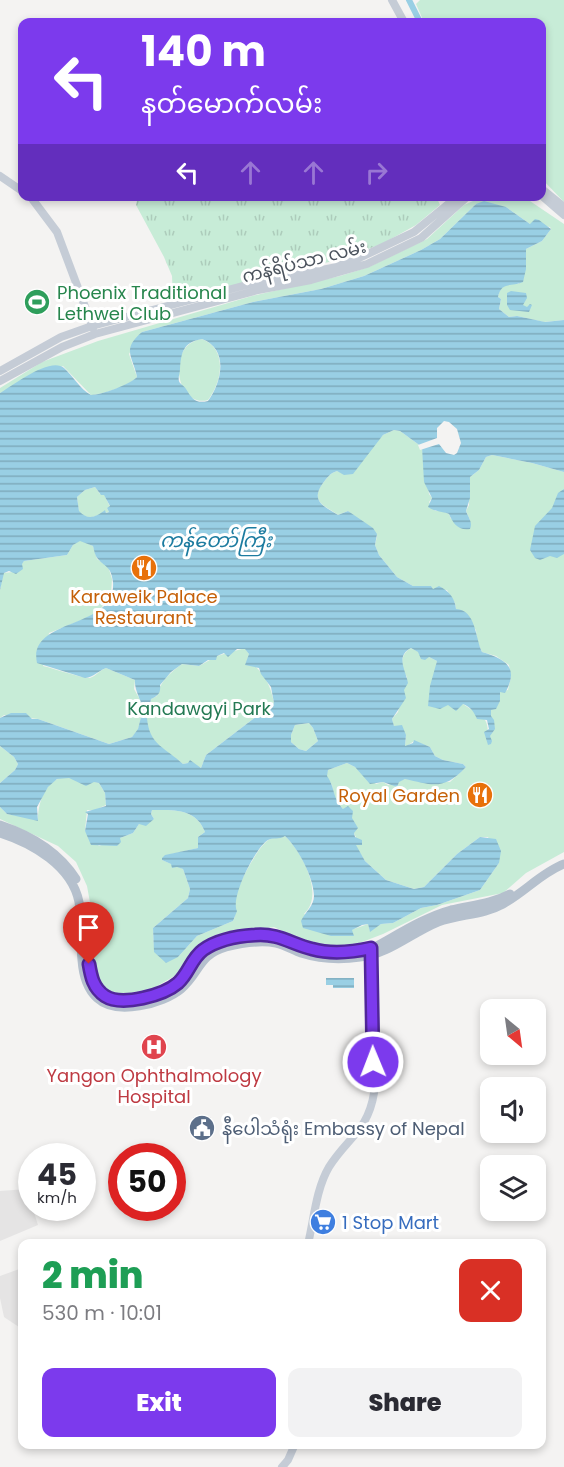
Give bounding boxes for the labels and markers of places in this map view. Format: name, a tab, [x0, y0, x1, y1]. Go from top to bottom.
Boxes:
place label: Phoenix Traditional Lethwei Club	[57, 280, 227, 326]
sports icon: Phoenix Traditional Lethwei Club	[22, 287, 52, 317]
restaurant icon: Karaweik Palace Restaurant	[129, 553, 159, 583]
place label: Karaweik Palace Restaurant	[70, 584, 218, 630]
restaurant icon: Royal Garden	[465, 780, 495, 810]
place label: Royal Garden	[338, 783, 460, 808]
pin	[63, 902, 114, 964]
hospital icon: Yangon Ophthalmology Hospital	[139, 1032, 169, 1062]
place label: Yangon Ophthalmology Hospital	[46, 1063, 262, 1109]
public building icon: နီပေါသံရုံး Embassy of Nepal	[187, 1113, 217, 1143]
place label: နီပေါသံရုံး Embassy of Nepal	[222, 1115, 465, 1144]
supermarket icon: 1 Stop Mart	[308, 1207, 338, 1237]
place label: 1 Stop Mart	[342, 1210, 439, 1235]

